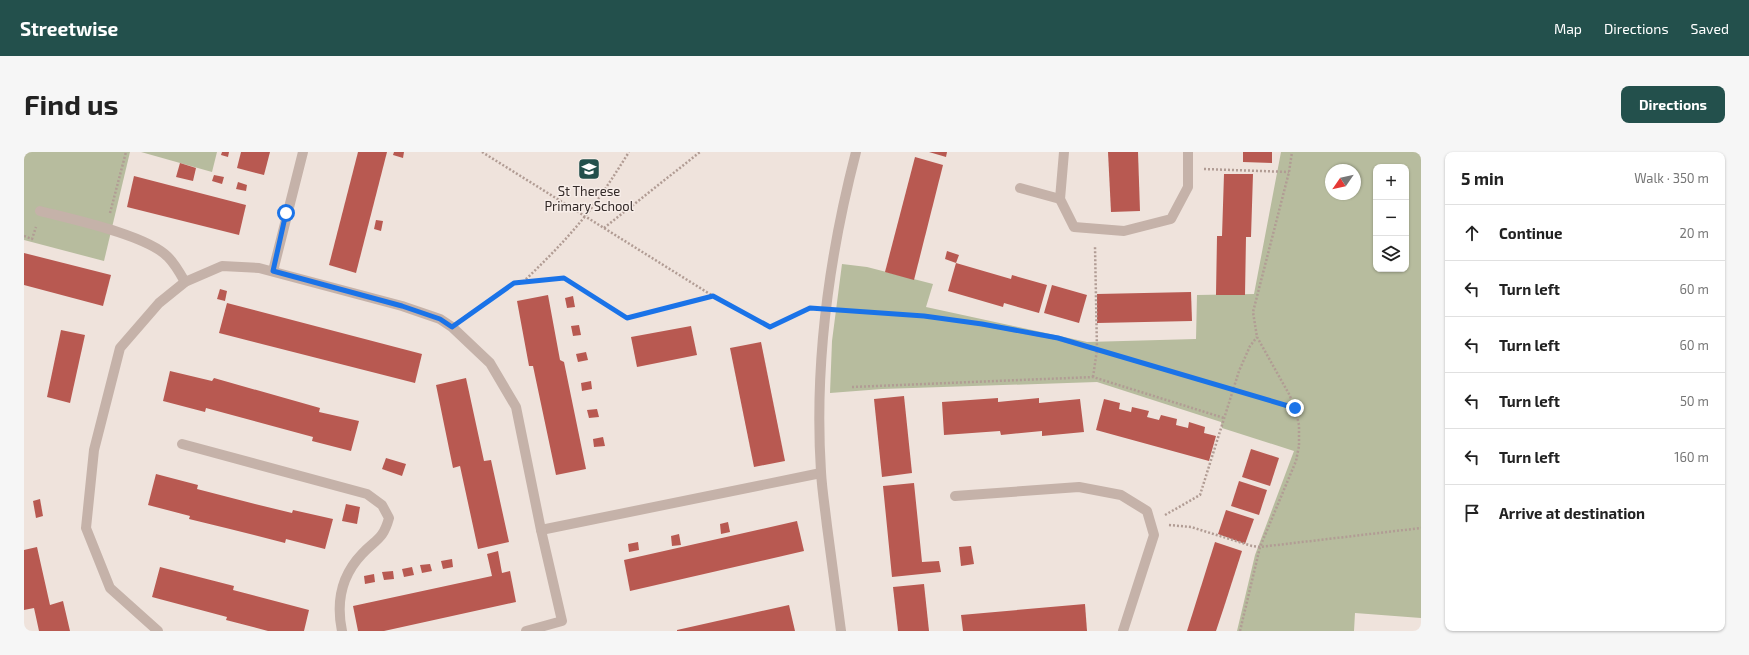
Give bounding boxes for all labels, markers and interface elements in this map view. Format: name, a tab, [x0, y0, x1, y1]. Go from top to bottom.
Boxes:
text: Streetwise	[20, 17, 118, 40]
text: Map	[1554, 20, 1582, 37]
text: Directions	[1604, 20, 1669, 37]
text: Saved	[1691, 20, 1729, 37]
button: Directions	[1621, 86, 1725, 123]
text: Find us	[24, 87, 118, 121]
school or university icon: St Therese Primary School	[576, 156, 602, 182]
north arrow	[1325, 164, 1361, 200]
map controls	[1373, 164, 1409, 272]
button: +	[1373, 164, 1409, 200]
text: 5 min	[1461, 168, 1504, 188]
text: Walk · 350 m	[1634, 170, 1709, 186]
place label: St Therese Primary School	[544, 183, 634, 214]
button: −	[1373, 200, 1409, 236]
route start	[277, 204, 295, 222]
icon: ahead	[1461, 222, 1483, 244]
text: Continue	[1499, 224, 1562, 242]
text: 20 m	[1680, 225, 1709, 241]
button: layers	[1373, 236, 1409, 272]
icon: left	[1461, 278, 1483, 300]
text: Turn left	[1499, 280, 1560, 298]
text: 60 m	[1679, 281, 1709, 297]
icon: left	[1461, 334, 1483, 356]
text: Turn left	[1499, 336, 1560, 354]
text: 60 m	[1679, 337, 1709, 353]
icon: left	[1461, 390, 1483, 412]
text: Turn left	[1499, 392, 1560, 410]
text: 50 m	[1680, 393, 1709, 409]
route end	[1286, 399, 1304, 417]
icon: left	[1461, 446, 1483, 468]
text: Turn left	[1499, 448, 1560, 466]
text: 160 m	[1674, 449, 1709, 465]
icon: arrive	[1461, 502, 1483, 524]
text: Arrive at destination	[1499, 504, 1645, 522]

